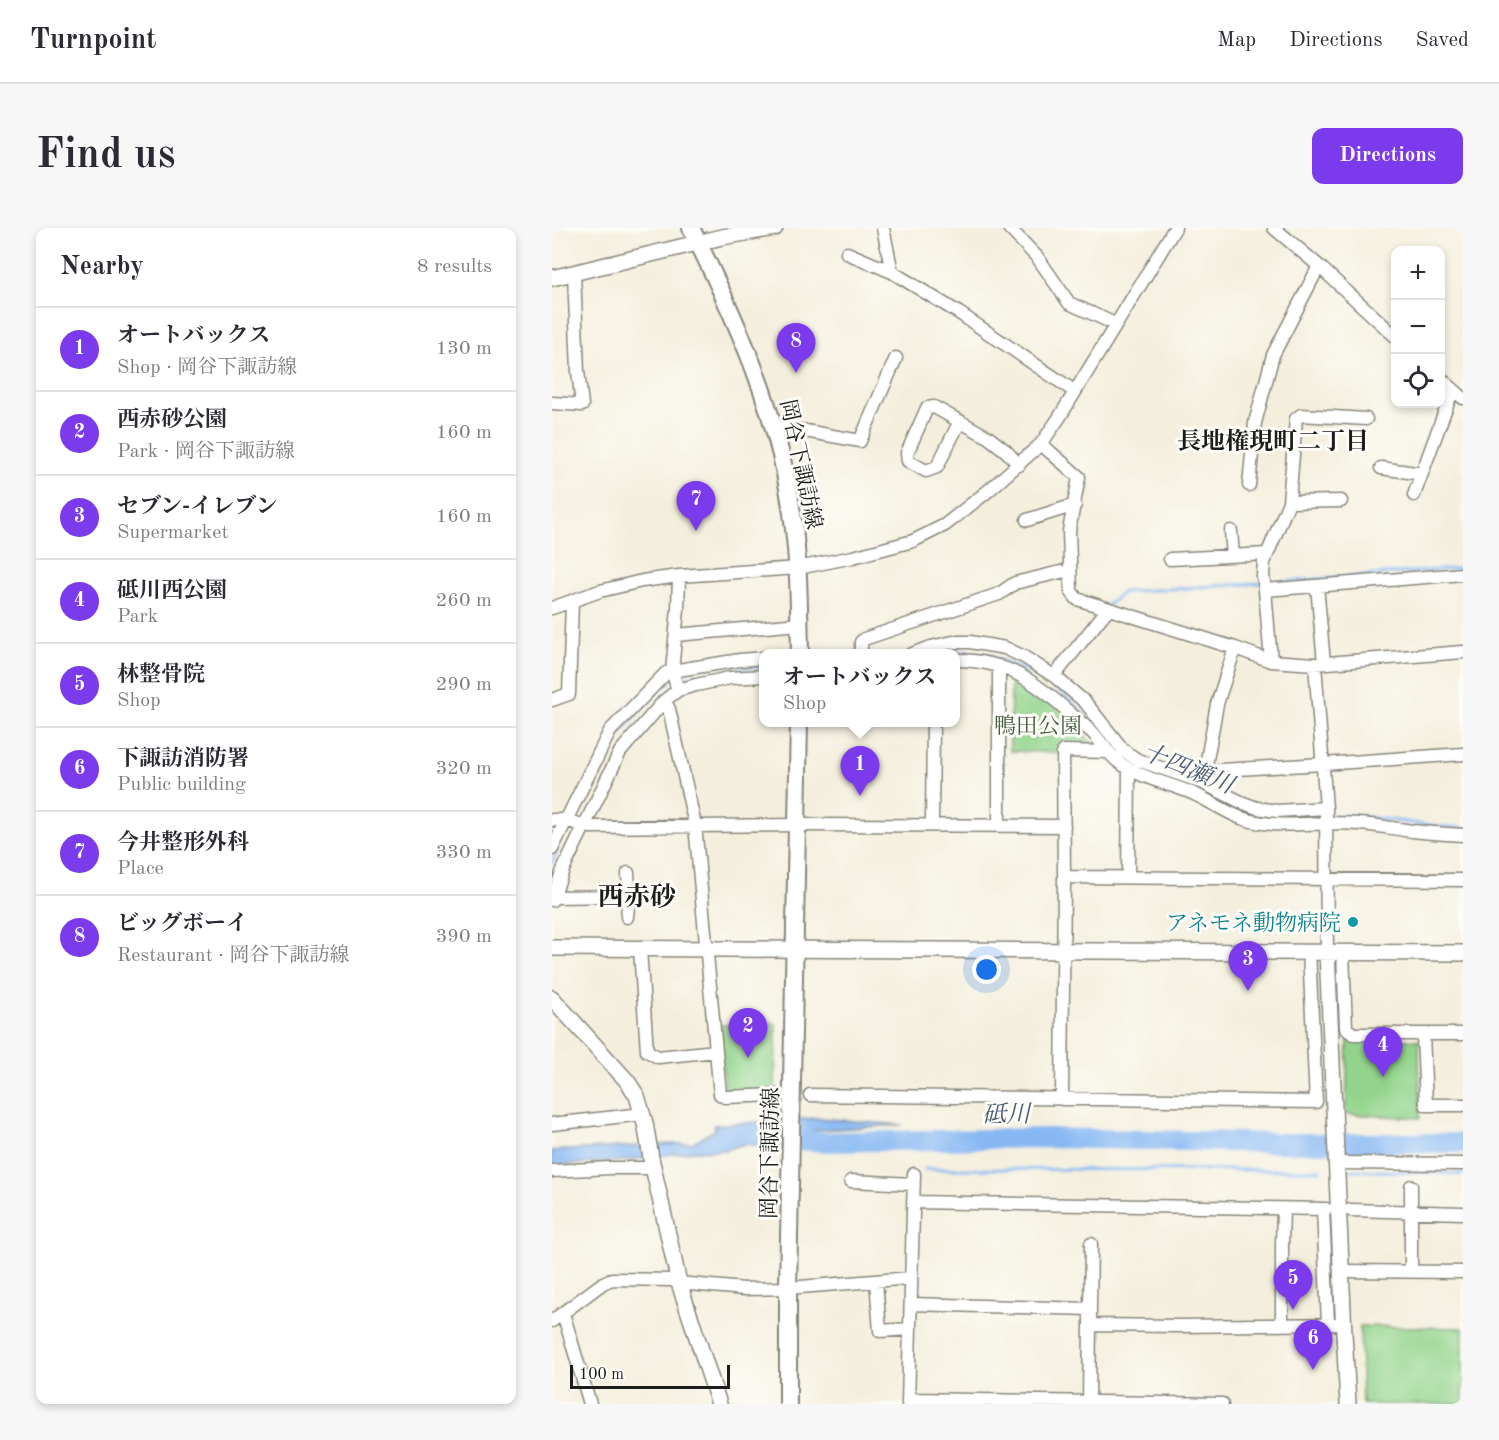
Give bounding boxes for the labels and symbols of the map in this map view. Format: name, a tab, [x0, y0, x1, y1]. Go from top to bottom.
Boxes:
pin: 8	[776, 324, 816, 373]
street label: 岡谷下諏訪線	[776, 397, 826, 531]
district label: 長地権現町二丁目	[1177, 428, 1369, 455]
pin: 7	[676, 482, 716, 531]
park label: 鴨田公園	[994, 714, 1082, 738]
water label: 十四瀬川	[1138, 738, 1240, 800]
pin: 1	[840, 746, 880, 796]
district label: 西赤砂	[598, 882, 676, 911]
place label: アネモネ動物病院	[1166, 911, 1341, 935]
marker: アネモネ動物病院	[1346, 915, 1360, 929]
pin: 3	[1228, 942, 1268, 991]
your location	[972, 955, 1001, 984]
pin: 2	[728, 1008, 768, 1058]
pin: 4	[1364, 1028, 1402, 1077]
street label: 岡谷下諏訪線	[757, 1087, 783, 1219]
water label: 砥川	[982, 1102, 1033, 1128]
pin: 5	[1274, 1260, 1312, 1310]
pin: 6	[1294, 1320, 1332, 1370]
scale bar	[570, 1362, 730, 1390]

